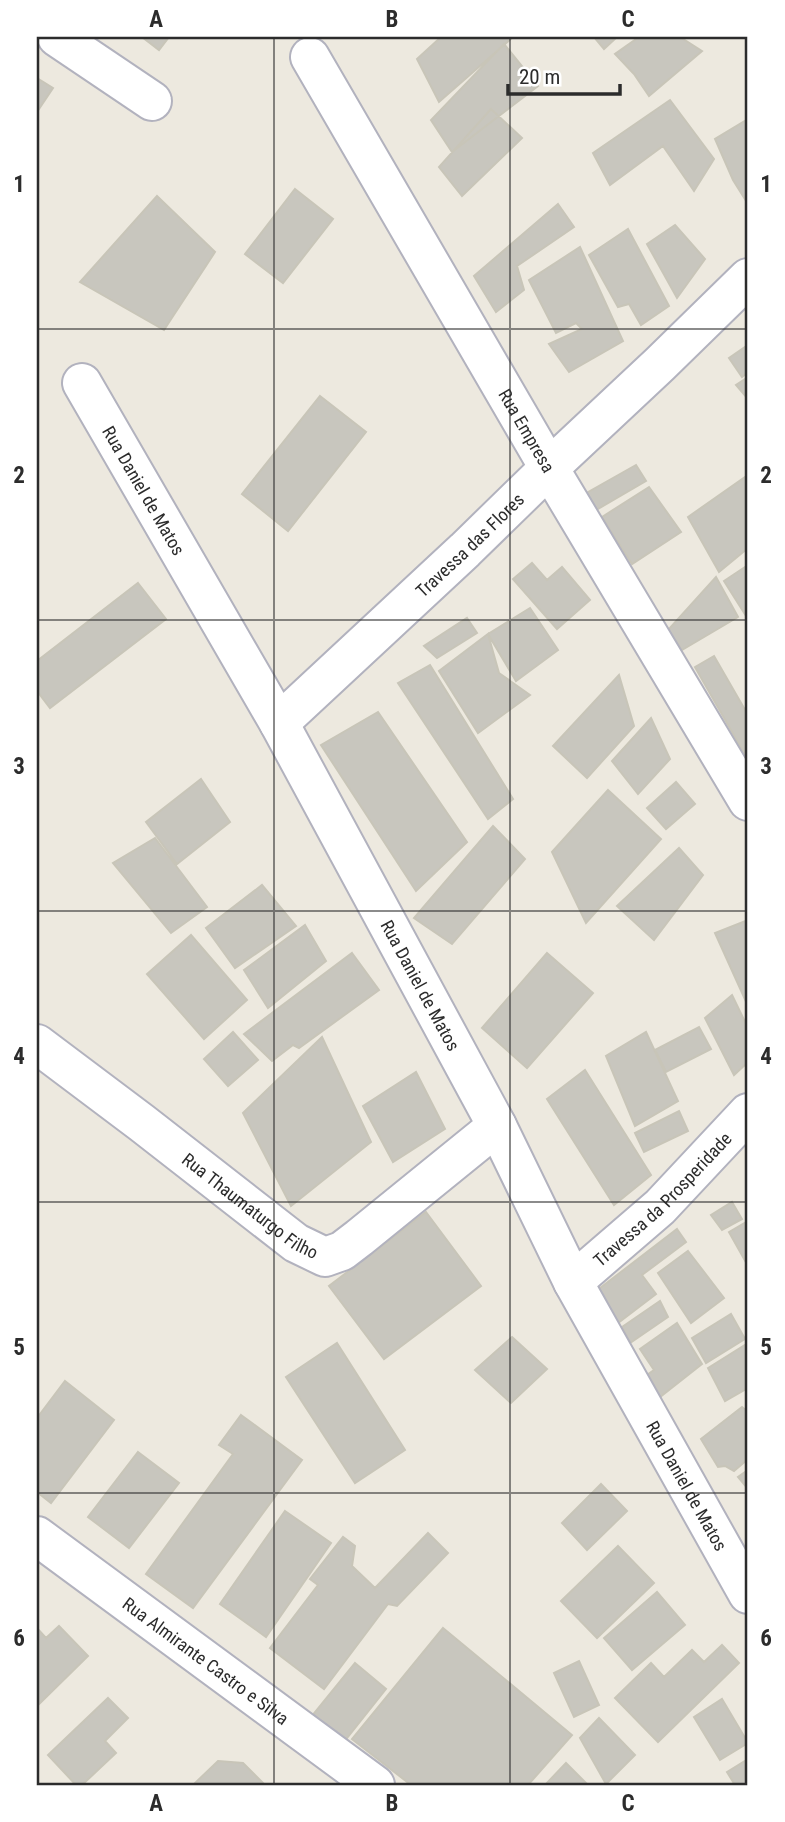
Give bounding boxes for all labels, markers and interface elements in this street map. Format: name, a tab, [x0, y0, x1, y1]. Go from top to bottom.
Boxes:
text: A	[149, 6, 163, 33]
text: B	[386, 6, 398, 33]
text: C	[621, 6, 635, 33]
scale bar	[508, 52, 620, 96]
text: 20 m	[519, 65, 560, 89]
text: 1	[13, 171, 25, 198]
text: 1	[760, 171, 772, 198]
street label: Rua Empresa	[495, 385, 560, 476]
street label: Rua Daniel de Matos	[99, 422, 190, 559]
text: 2	[13, 462, 25, 489]
text: 2	[760, 462, 772, 489]
street label: Travessa das Flores	[411, 488, 528, 601]
text: 3	[13, 753, 25, 780]
text: 3	[760, 753, 772, 780]
street label: Rua Daniel de Matos	[377, 916, 465, 1054]
text: 4	[13, 1043, 25, 1070]
text: 4	[760, 1043, 772, 1070]
street label: Travessa da Prosperidade	[589, 1128, 735, 1270]
street label: Rua Thaumaturgo Filho	[178, 1148, 322, 1263]
text: 5	[13, 1334, 25, 1361]
text: 5	[760, 1334, 772, 1361]
street label: Rua Daniel de Matos	[642, 1417, 732, 1554]
street label: Rua Almirante Castro e Silva	[119, 1593, 293, 1729]
text: 6	[13, 1625, 25, 1652]
text: 6	[760, 1625, 772, 1652]
text: A	[149, 1790, 163, 1817]
text: B	[386, 1790, 398, 1817]
text: C	[621, 1790, 635, 1817]

